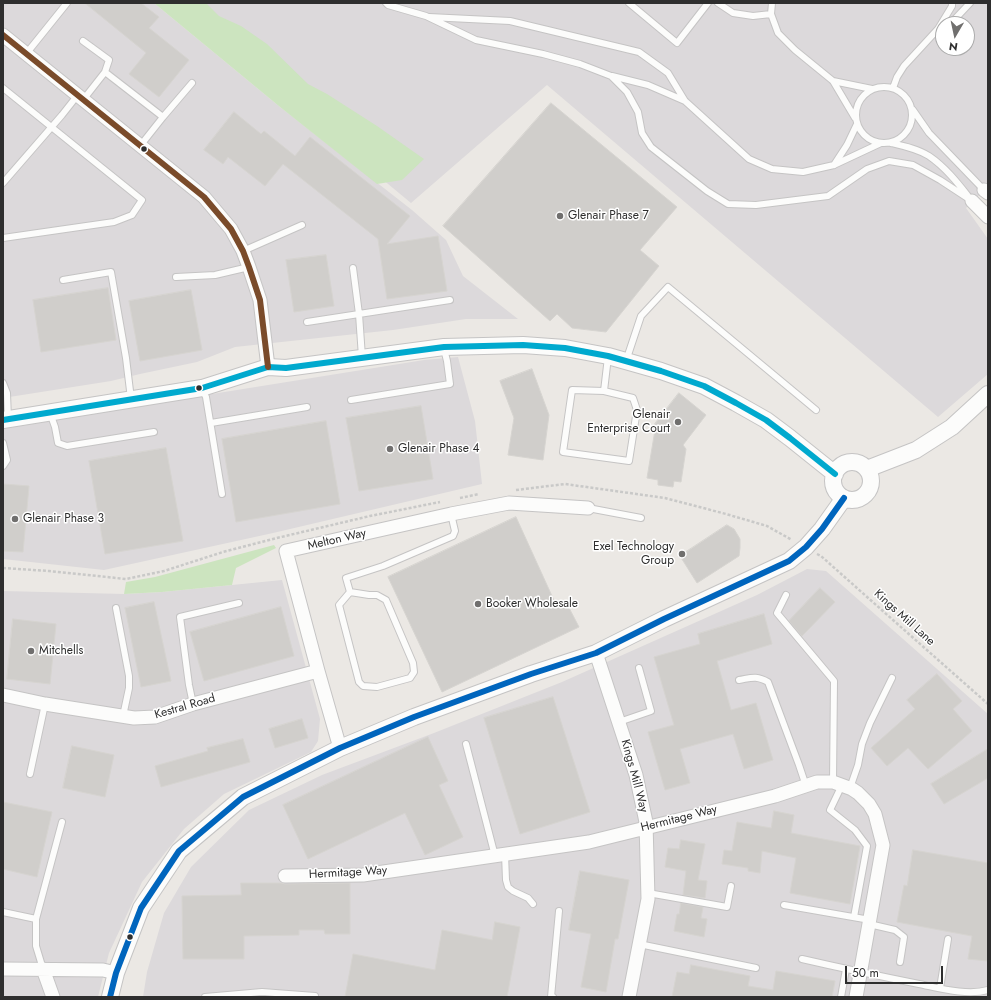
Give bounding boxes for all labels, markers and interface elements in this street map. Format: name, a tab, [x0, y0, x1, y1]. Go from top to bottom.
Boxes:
north arrow	[935, 16, 975, 56]
text: N	[948, 38, 959, 55]
unlabelled marker	[139, 144, 149, 154]
place label: Glenair Phase 7	[568, 209, 649, 223]
marker: Glenair Phase 7	[555, 211, 565, 221]
unlabelled marker	[194, 383, 204, 393]
place label: Glenair Enterprise Court	[587, 408, 670, 436]
marker: Glenair Enterprise Court	[673, 417, 683, 427]
place label: Glenair Phase 4	[398, 442, 479, 456]
marker: Glenair Phase 4	[385, 444, 395, 454]
place label: Glenair Phase 3	[23, 512, 104, 526]
marker: Glenair Phase 3	[10, 514, 20, 524]
street label: Melton Way	[306, 526, 368, 554]
place label: Exel Technology Group	[593, 540, 674, 568]
marker: Exel Technology Group	[677, 549, 687, 559]
street label: Kings Mill Lane	[871, 587, 937, 649]
place label: Booker Wholesale	[486, 597, 578, 611]
marker: Booker Wholesale	[473, 599, 483, 609]
place label: Mitchells	[39, 644, 83, 658]
marker: Mitchells	[26, 646, 36, 656]
street label: Kestral Road	[153, 691, 217, 723]
street label: Kings Mill Way	[617, 738, 651, 814]
street label: Hermitage Way	[639, 803, 719, 835]
street label: Hermitage Way	[309, 864, 387, 882]
unlabelled marker	[125, 932, 135, 942]
scale bar	[847, 958, 945, 984]
text: 50 m	[852, 964, 879, 982]

